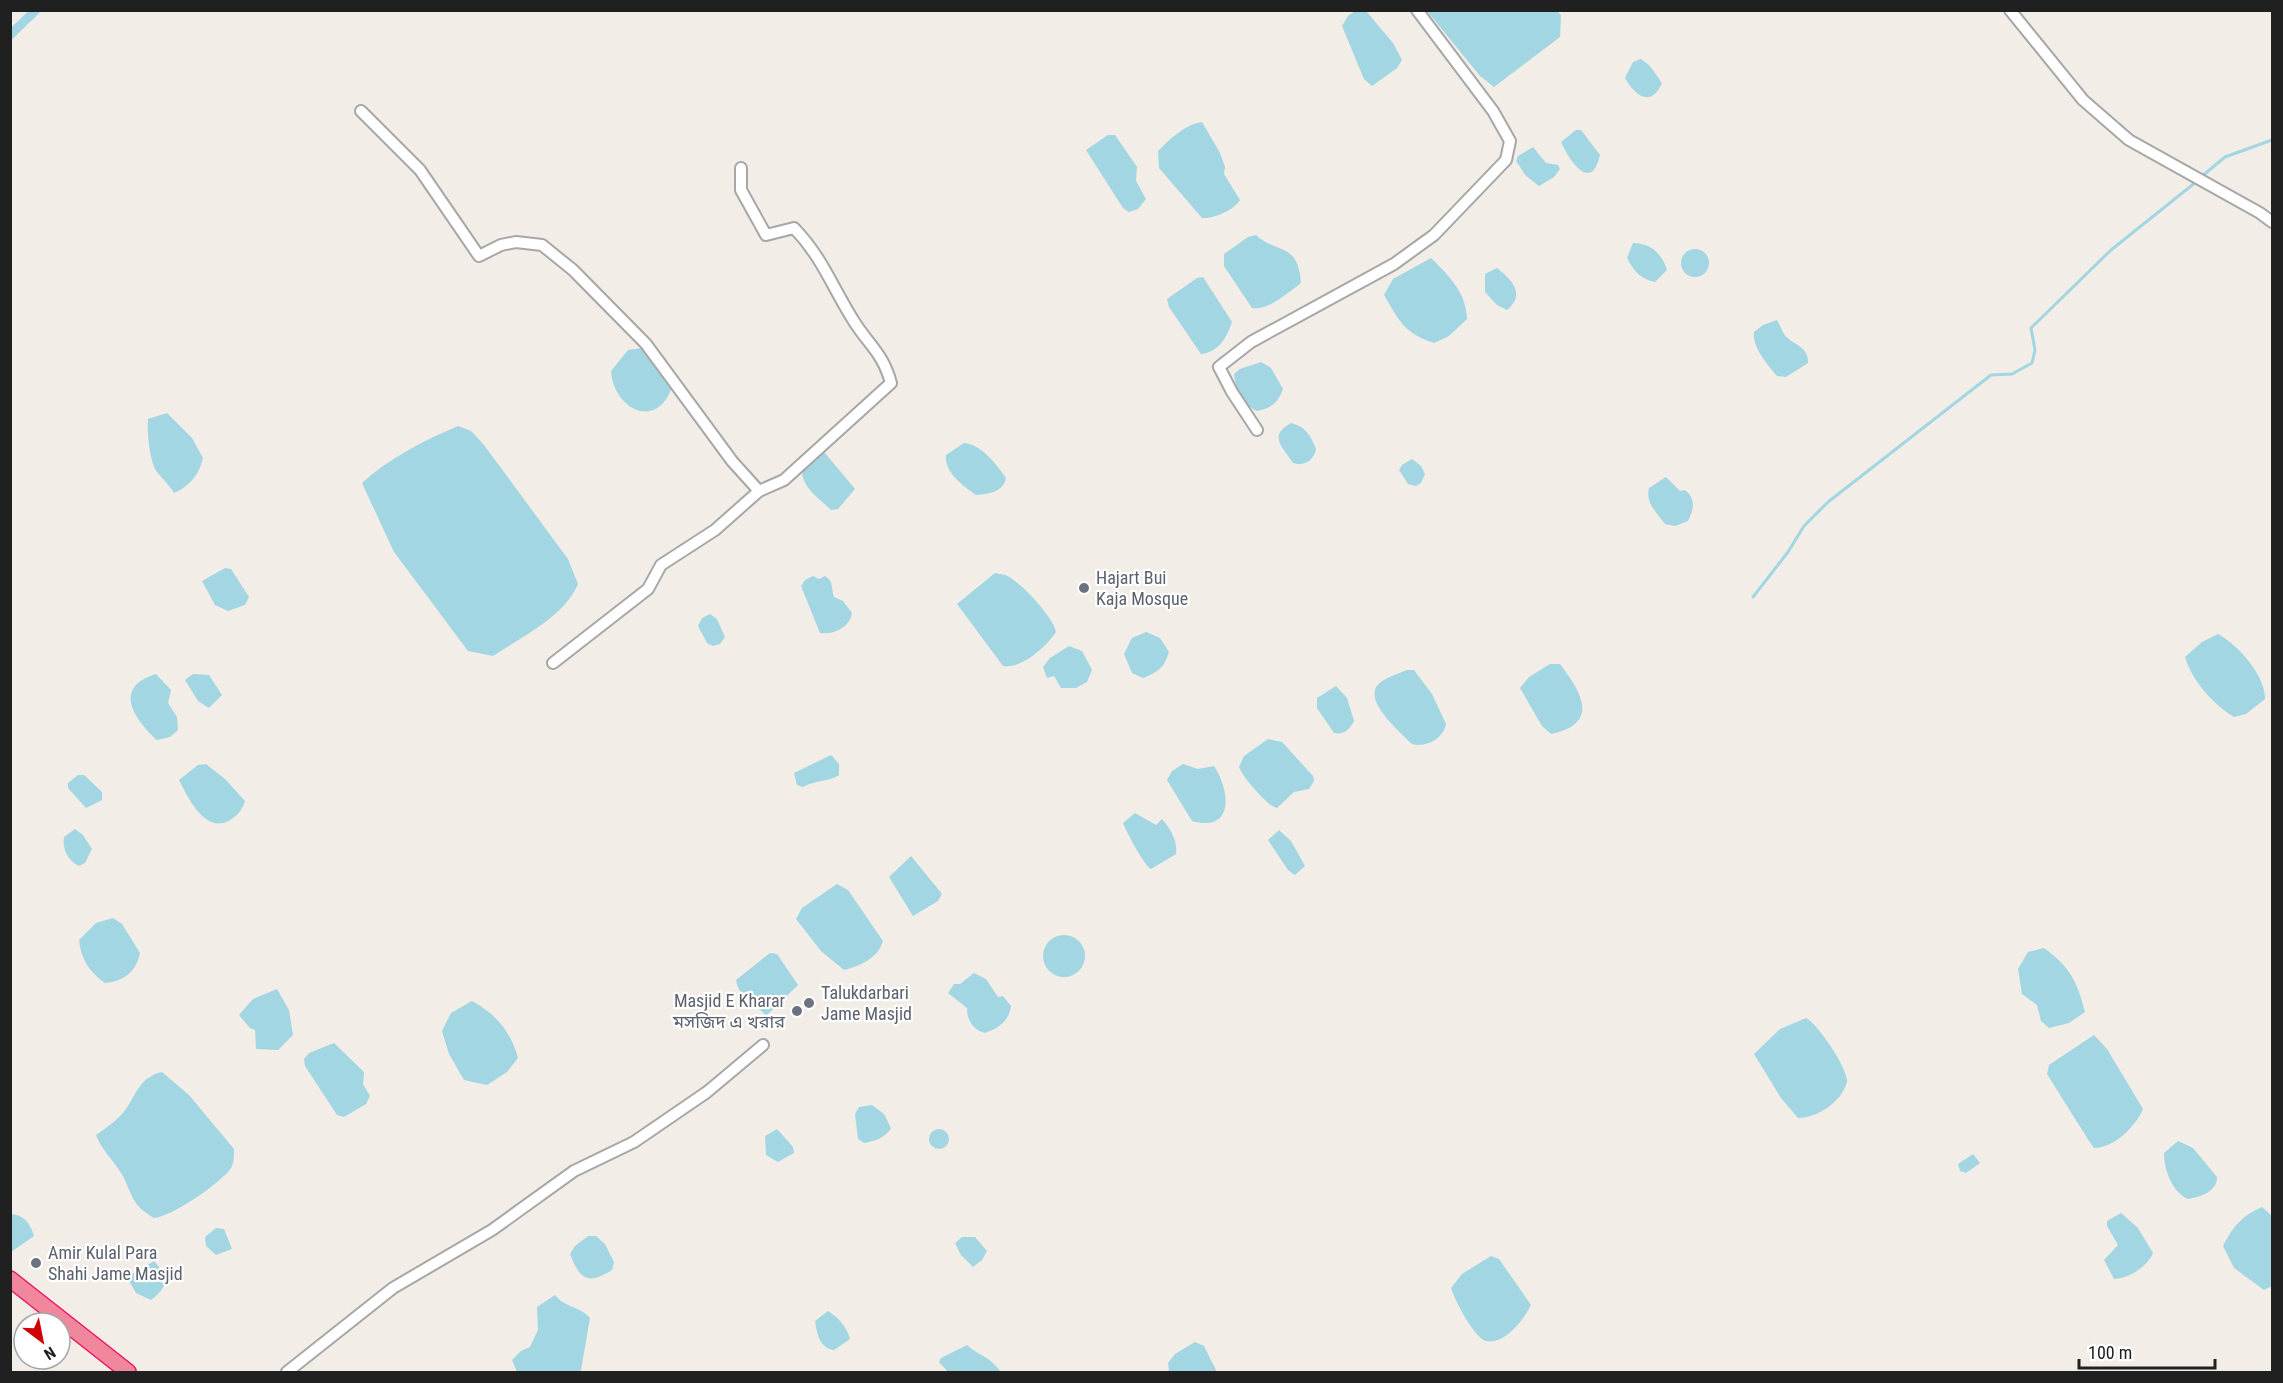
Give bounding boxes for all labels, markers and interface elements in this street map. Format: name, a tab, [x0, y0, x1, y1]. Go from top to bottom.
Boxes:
place label: Hajart Bui Kaja Mosque	[1096, 567, 1188, 609]
marker: Hajart Bui Kaja Mosque	[1077, 581, 1091, 595]
place label: Talukdarbari Jame Masjid	[821, 982, 912, 1024]
place label: Masjid E Kharar মসজিদ এ খরার	[672, 990, 786, 1032]
marker: Talukdarbari Jame Masjid	[802, 996, 816, 1010]
marker: Masjid E Kharar মসজিদ এ খরার	[790, 1004, 804, 1018]
place label: Amir Kulal Para Shahi Jame Masjid	[48, 1242, 183, 1284]
marker: Amir Kulal Para Shahi Jame Masjid	[29, 1256, 43, 1270]
north arrow	[12, 1311, 72, 1371]
scale bar	[2079, 1332, 2216, 1370]
text: 100 m	[2088, 1342, 2132, 1363]
text: N	[40, 1343, 59, 1364]

